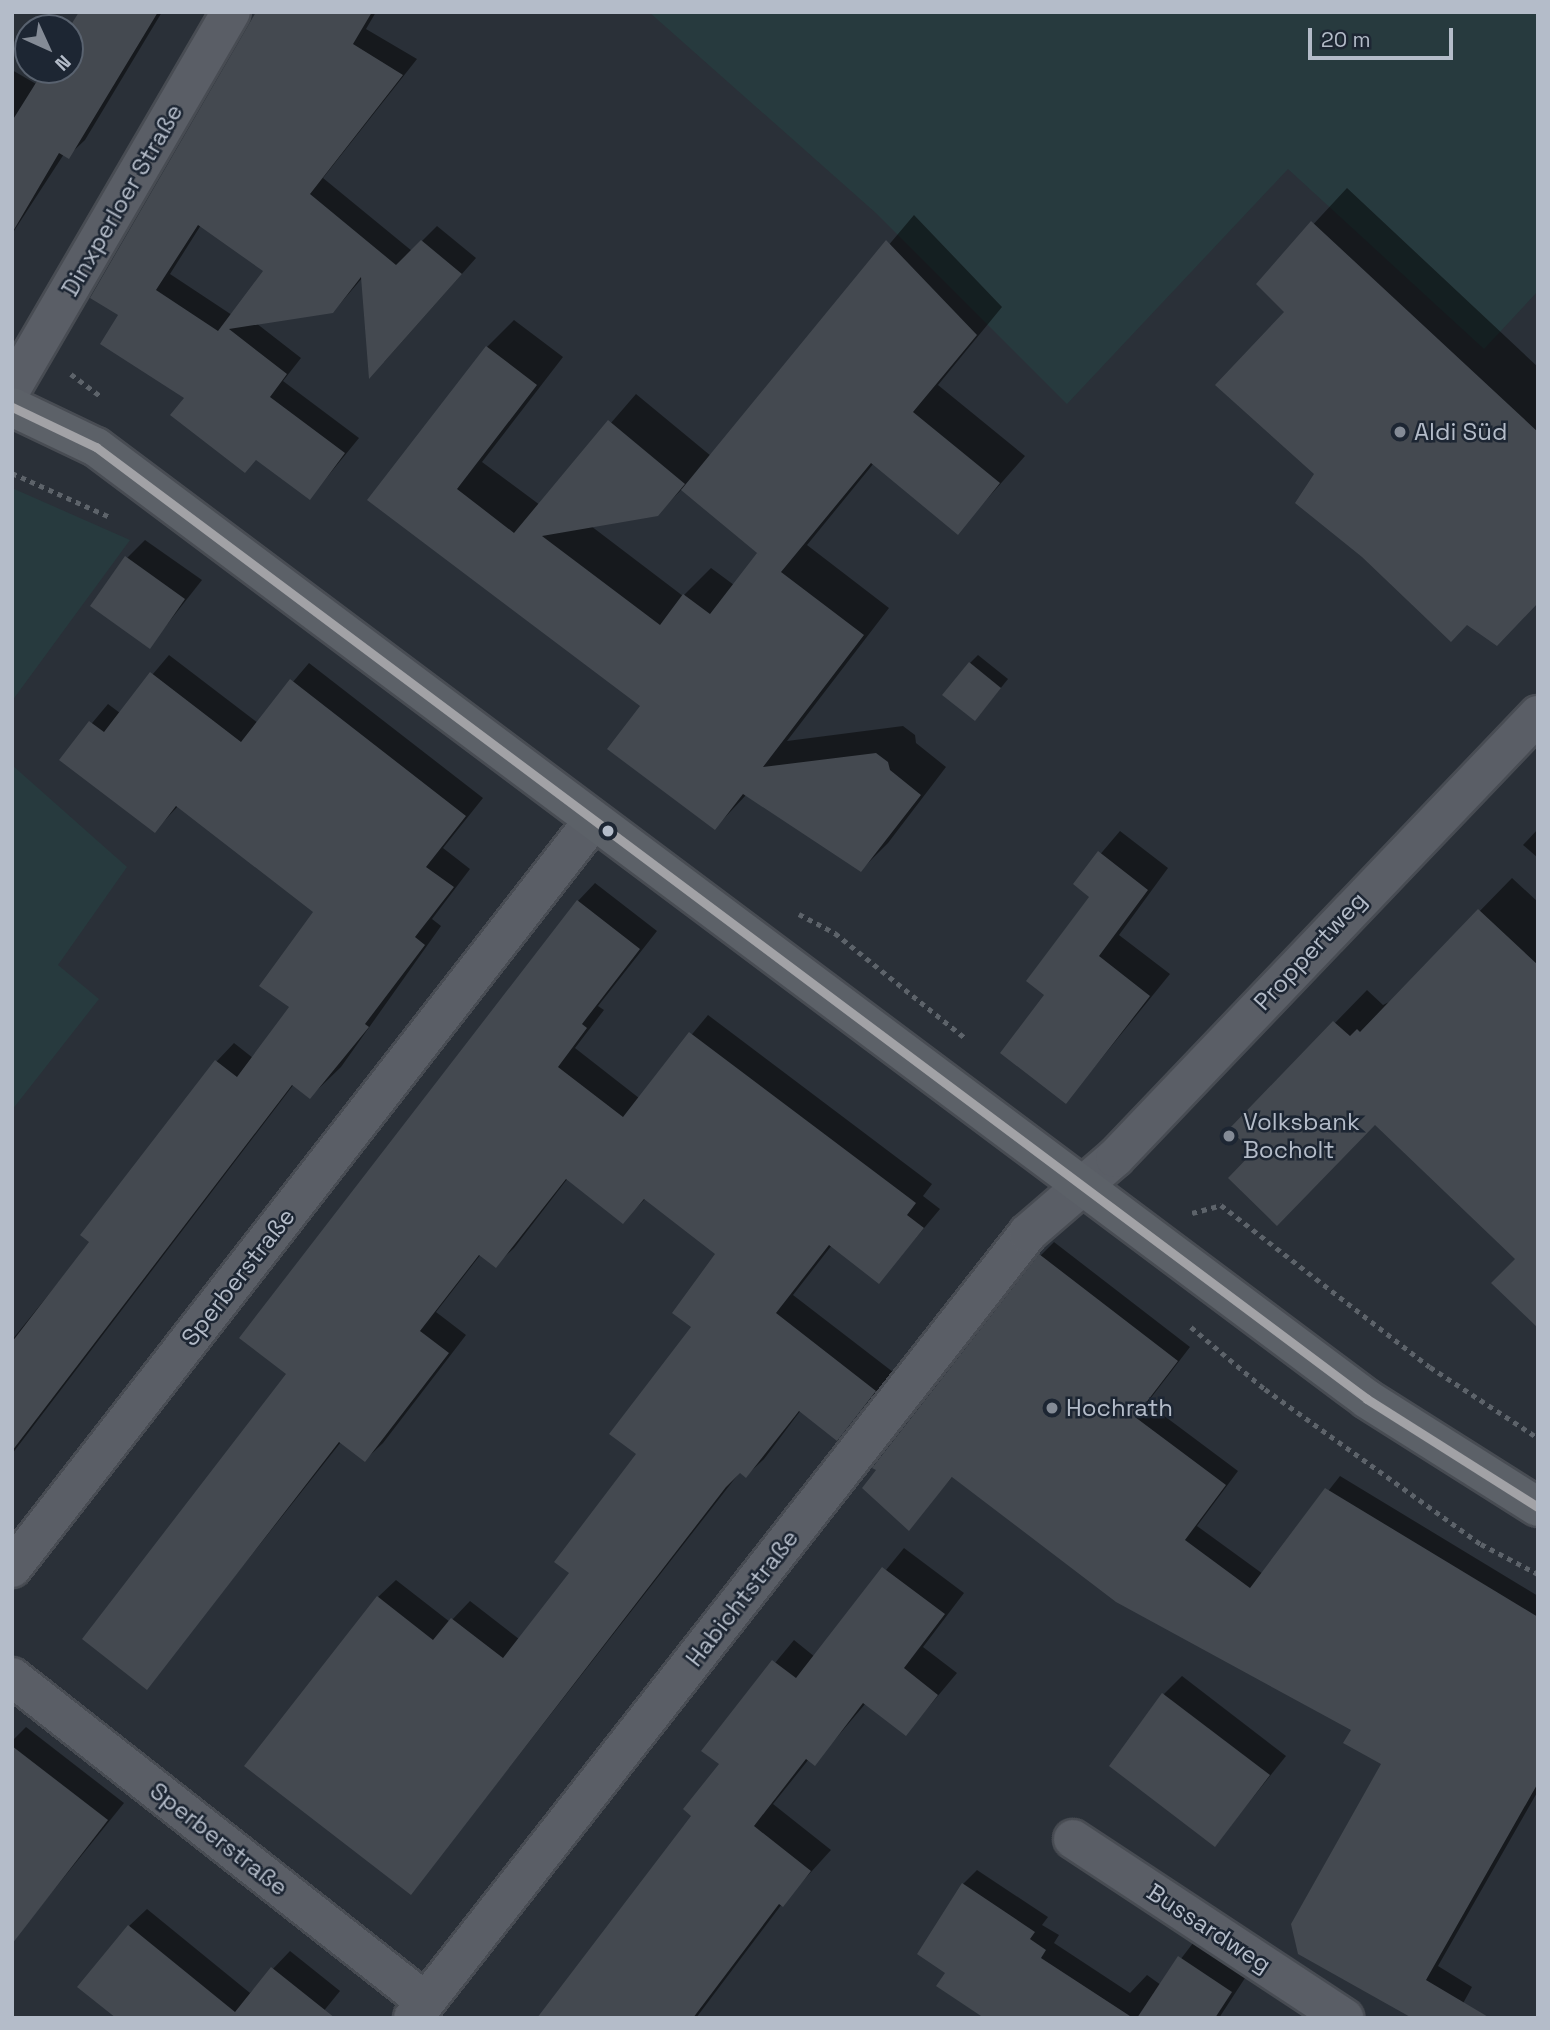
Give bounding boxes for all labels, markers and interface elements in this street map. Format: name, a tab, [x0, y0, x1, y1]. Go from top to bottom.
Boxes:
north arrow	[14, 14, 84, 84]
scale bar	[1312, 14, 1457, 58]
text: 20 m	[1321, 26, 1371, 53]
text: N	[49, 49, 76, 76]
street label: Dinxperloer Straße	[55, 99, 189, 301]
place label: Aldi Süd	[1414, 418, 1507, 446]
marker: Aldi Süd	[1392, 424, 1408, 440]
unlabelled marker	[601, 824, 615, 838]
street label: Proppertweg	[1248, 886, 1372, 1016]
place label: Volksbank Bocholt	[1243, 1108, 1360, 1164]
marker: Volksbank Bocholt	[1221, 1128, 1237, 1144]
street label: Sperberstraße	[175, 1202, 301, 1352]
place label: Hochrath	[1066, 1394, 1173, 1422]
marker: Hochrath	[1044, 1400, 1060, 1416]
street label: Habichtstraße	[680, 1524, 804, 1672]
street label: Sperberstraße	[144, 1776, 294, 1902]
street label: Bussardweg	[1142, 1877, 1276, 1979]

